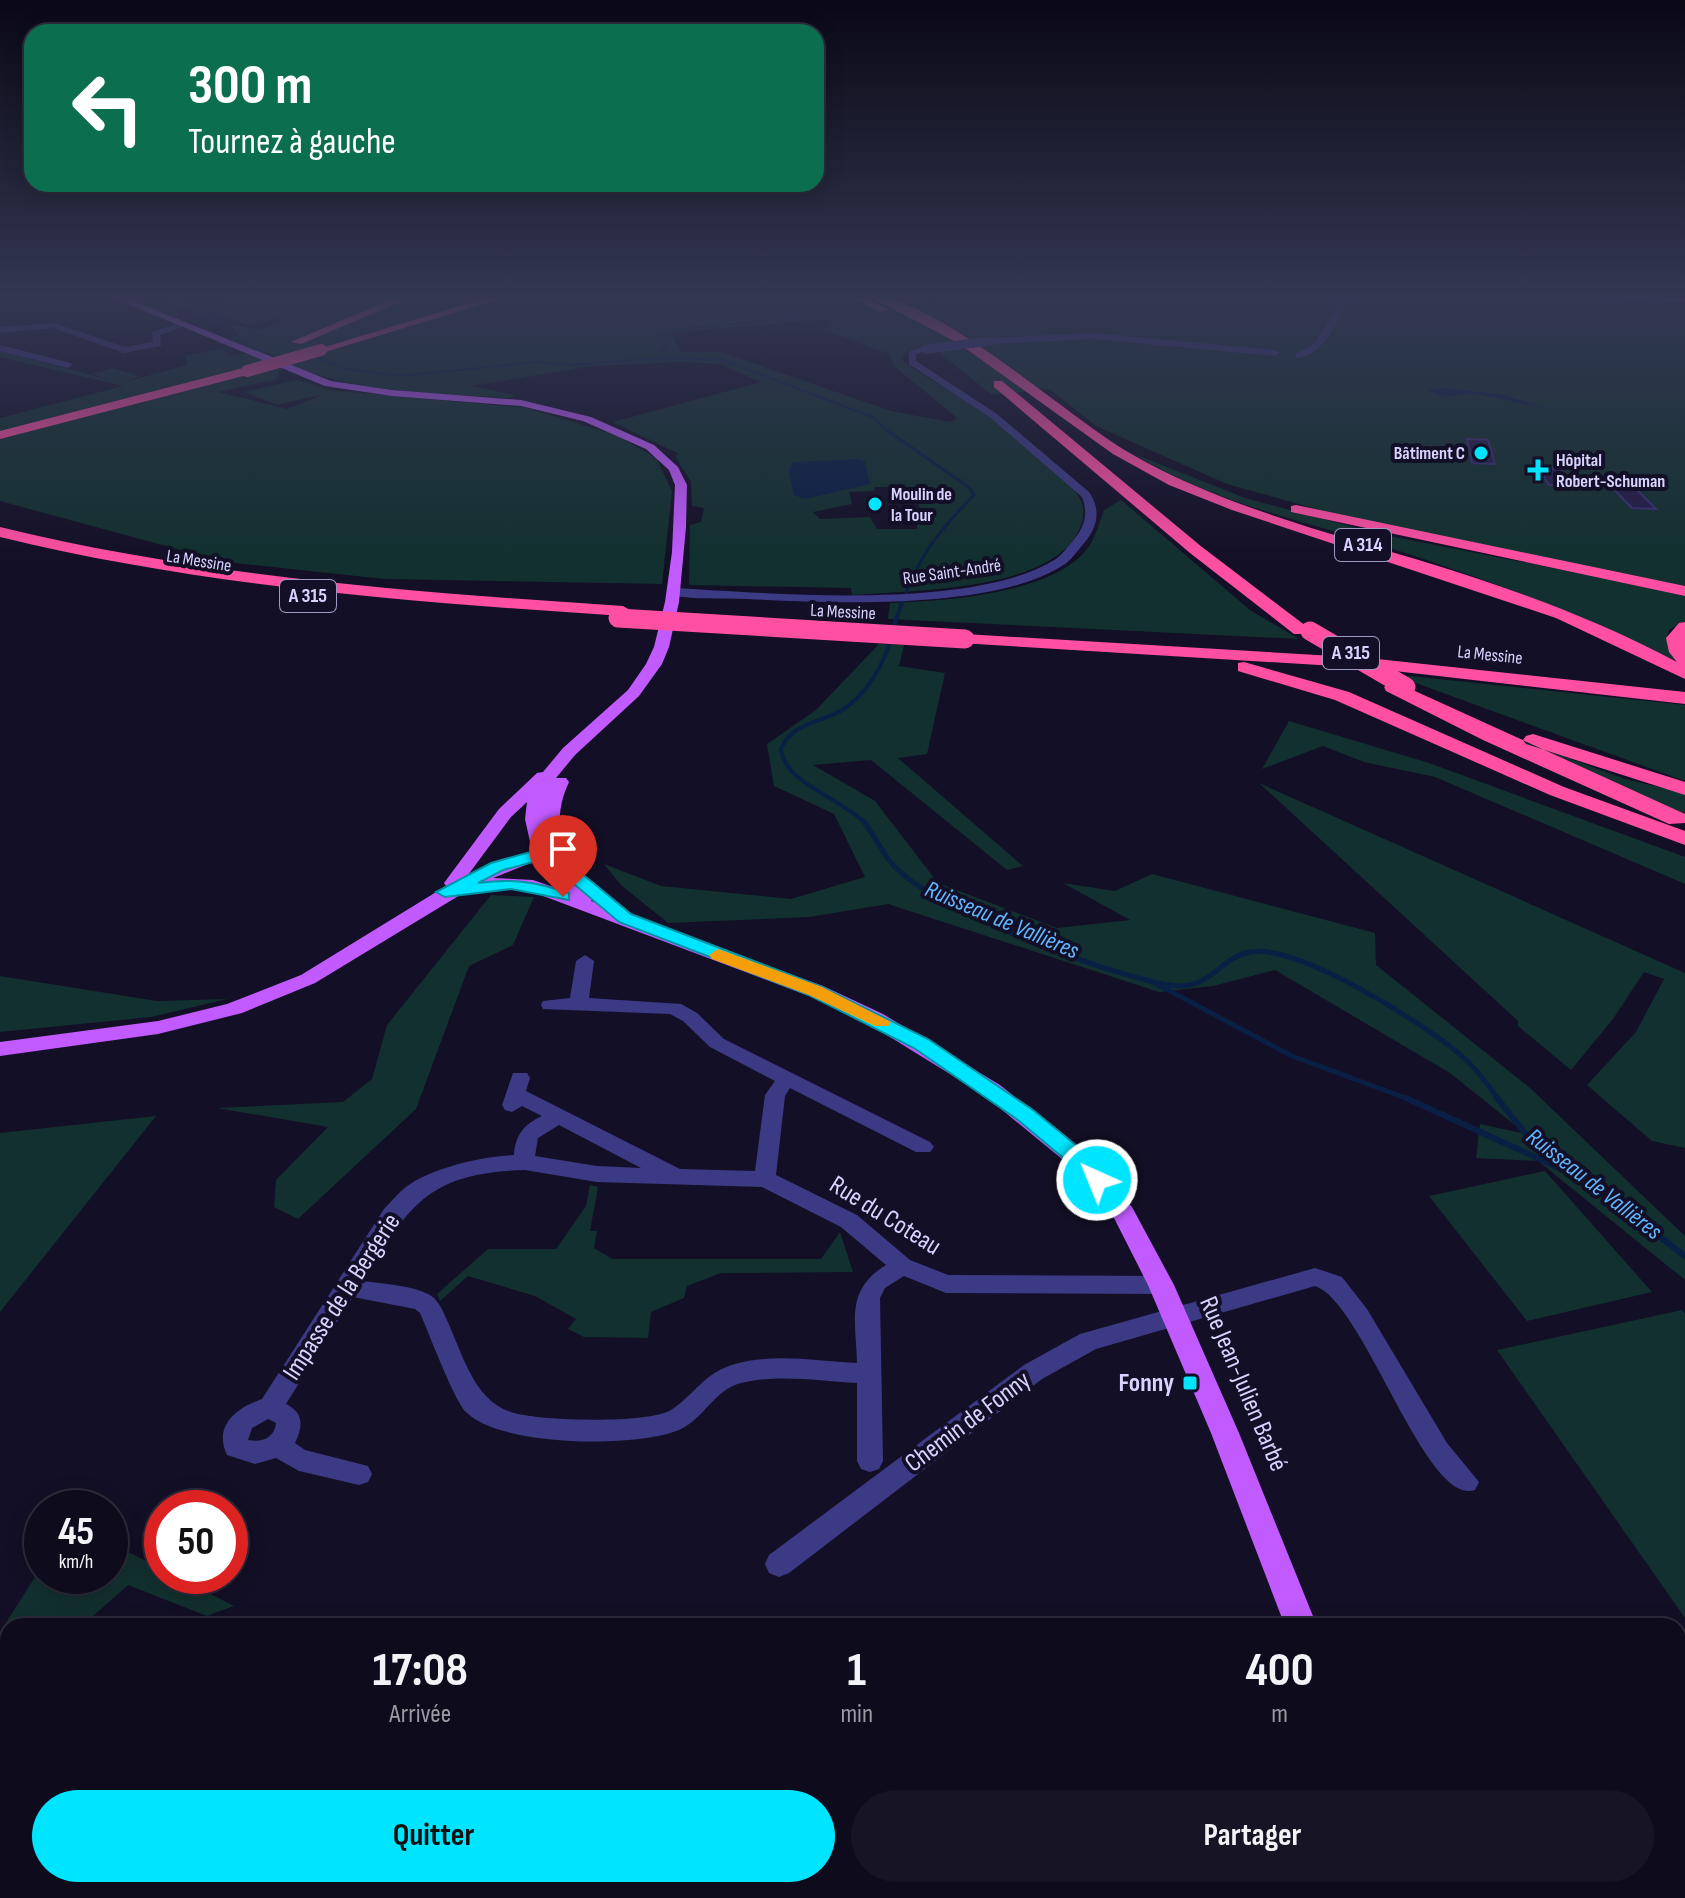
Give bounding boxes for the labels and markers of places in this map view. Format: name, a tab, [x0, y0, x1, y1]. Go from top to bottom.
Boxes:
place label: Bâtiment C	[1394, 443, 1465, 464]
marker: Bâtiment C	[1472, 444, 1490, 462]
place label: Hôpital Robert-Schuman	[1556, 450, 1665, 492]
marker: Hôpital Robert-Schuman	[1527, 459, 1549, 481]
place label: Moulin de la Tour	[891, 484, 952, 526]
marker: Moulin de la Tour	[866, 495, 884, 513]
pin	[529, 815, 597, 897]
place label: Fonny	[1119, 1368, 1174, 1399]
marker: Fonny	[1181, 1374, 1199, 1392]

